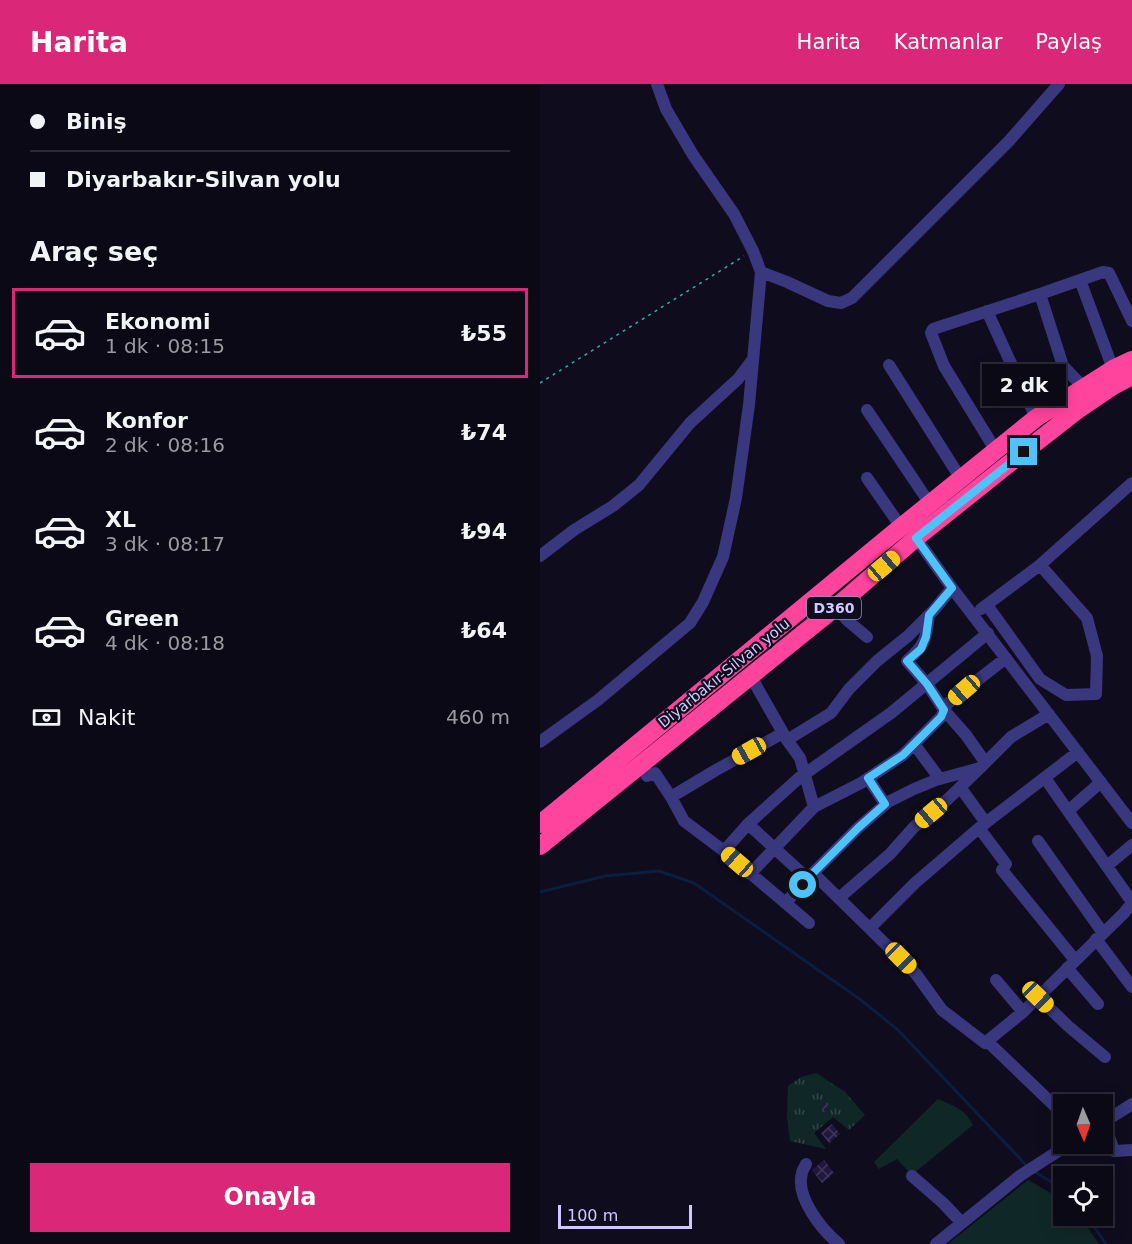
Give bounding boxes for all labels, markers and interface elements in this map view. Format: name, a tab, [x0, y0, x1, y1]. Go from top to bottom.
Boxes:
text: Harita	[30, 26, 128, 59]
text: Harita	[797, 30, 861, 54]
text: Katmanlar	[894, 30, 1002, 54]
text: Paylaş	[1035, 30, 1102, 54]
text: Biniş	[66, 109, 127, 134]
text: Diyarbakır-Silvan yolu	[66, 167, 341, 192]
text: Araç seç	[30, 236, 158, 267]
icon: car	[33, 306, 87, 360]
text: Ekonomi	[105, 309, 210, 334]
text: ₺55	[461, 321, 507, 346]
text: 1 dk · 08:15	[105, 334, 225, 358]
callout: 2 dk	[982, 365, 1066, 407]
text: 2 dk	[1000, 373, 1048, 397]
icon: car	[33, 405, 87, 459]
text: Konfor	[105, 408, 188, 433]
text: ₺74	[461, 420, 507, 445]
text: 2 dk · 08:16	[105, 433, 225, 457]
route end	[1010, 438, 1037, 465]
icon: car	[33, 504, 87, 558]
text: XL	[105, 507, 136, 532]
text: ₺94	[461, 519, 507, 544]
text: 3 dk · 08:17	[105, 532, 225, 556]
car	[864, 548, 904, 584]
road number: D360	[807, 597, 861, 619]
icon: car	[33, 603, 87, 657]
text: Green	[105, 606, 179, 631]
street label: Diyarbakır-Silvan yolu	[655, 614, 793, 732]
text: ₺64	[461, 618, 507, 643]
text: 4 dk · 08:18	[105, 631, 225, 655]
car	[945, 671, 983, 709]
icon: cash	[30, 701, 63, 734]
text: Nakit	[78, 705, 135, 730]
text: 460 m	[446, 705, 510, 729]
car	[729, 734, 769, 768]
car	[911, 795, 951, 831]
car	[718, 843, 756, 881]
route start	[789, 871, 816, 898]
car	[882, 939, 920, 977]
car	[1019, 978, 1057, 1016]
north arrow	[1053, 1094, 1113, 1154]
map controls	[1053, 1094, 1113, 1226]
button: Onayla	[30, 1163, 510, 1232]
button: locate	[1053, 1166, 1113, 1226]
scale bar	[558, 1202, 692, 1230]
text: 100 m	[567, 1206, 618, 1225]

